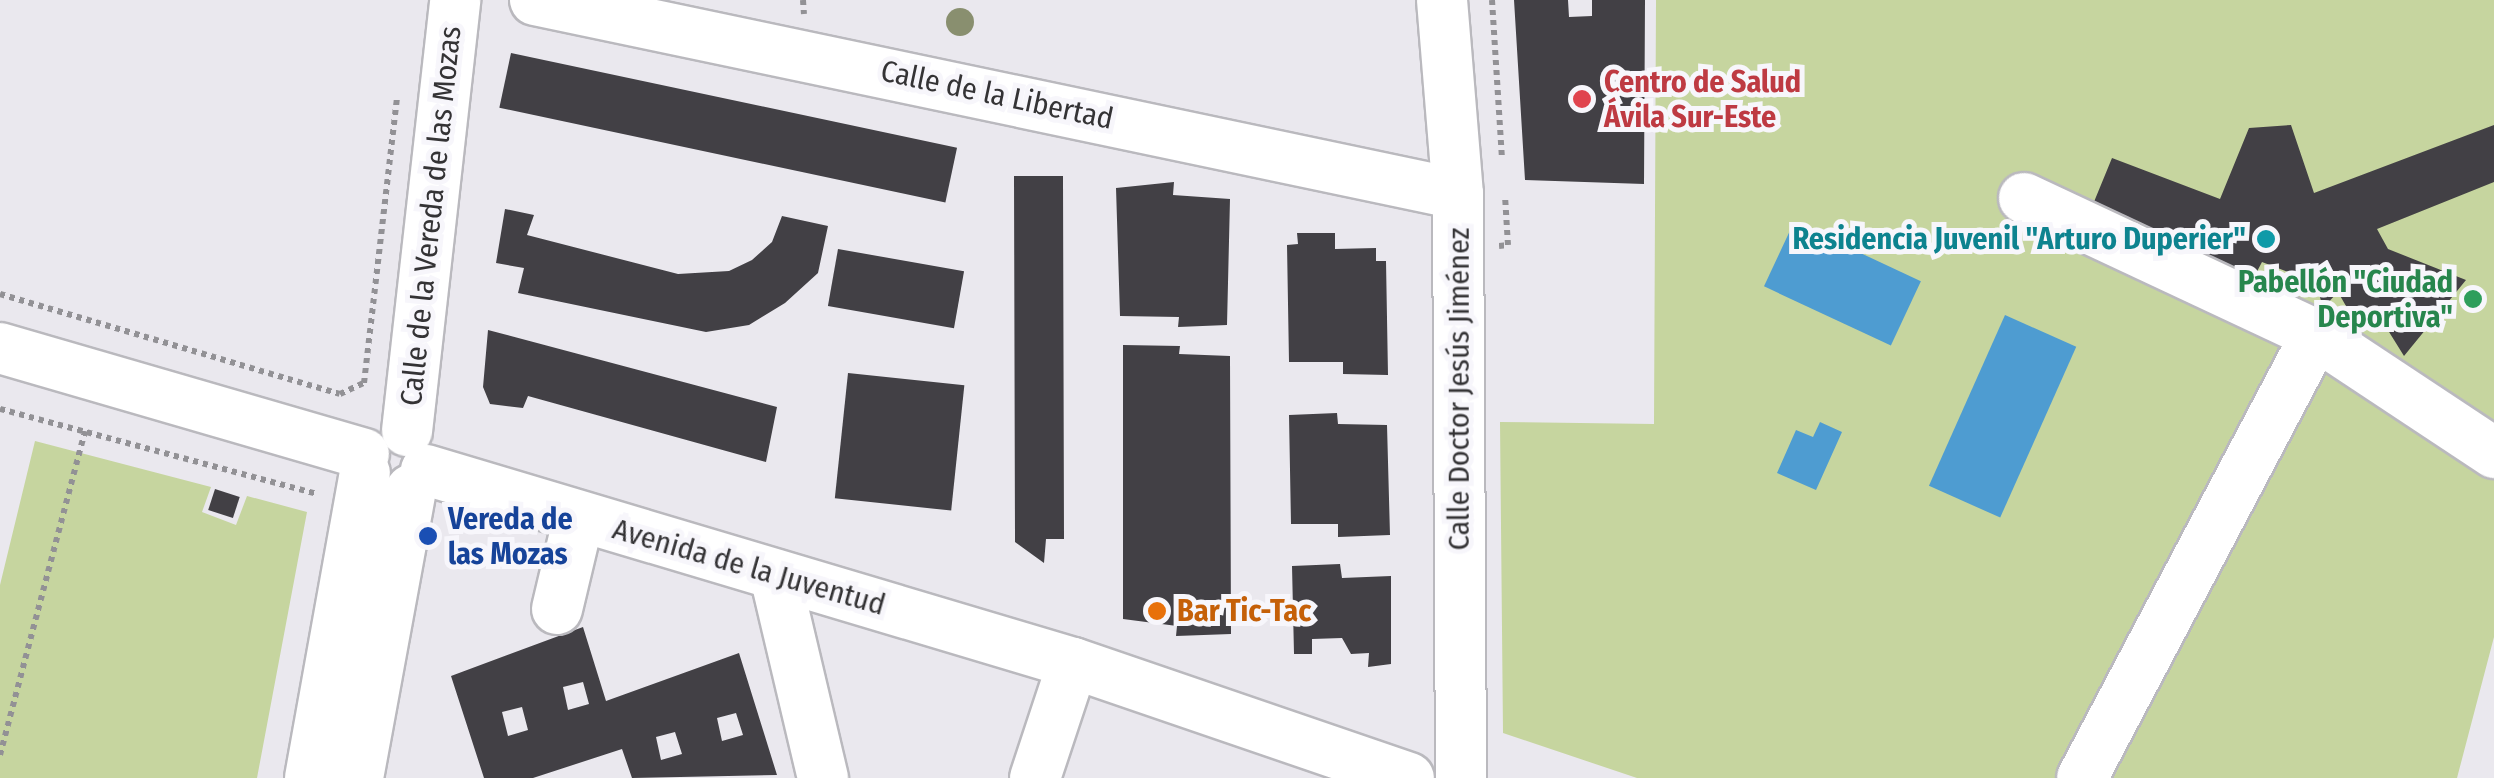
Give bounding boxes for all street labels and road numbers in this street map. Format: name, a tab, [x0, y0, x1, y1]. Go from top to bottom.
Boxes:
street label: Calle de la Vereda de las Mozas	[393, 24, 469, 408]
street label: Calle de la Libertad	[877, 53, 1117, 137]
street label: Calle Doctor Jesús Jiménez	[1441, 228, 1477, 550]
street label: Avenida de la Juventud	[609, 511, 889, 623]

